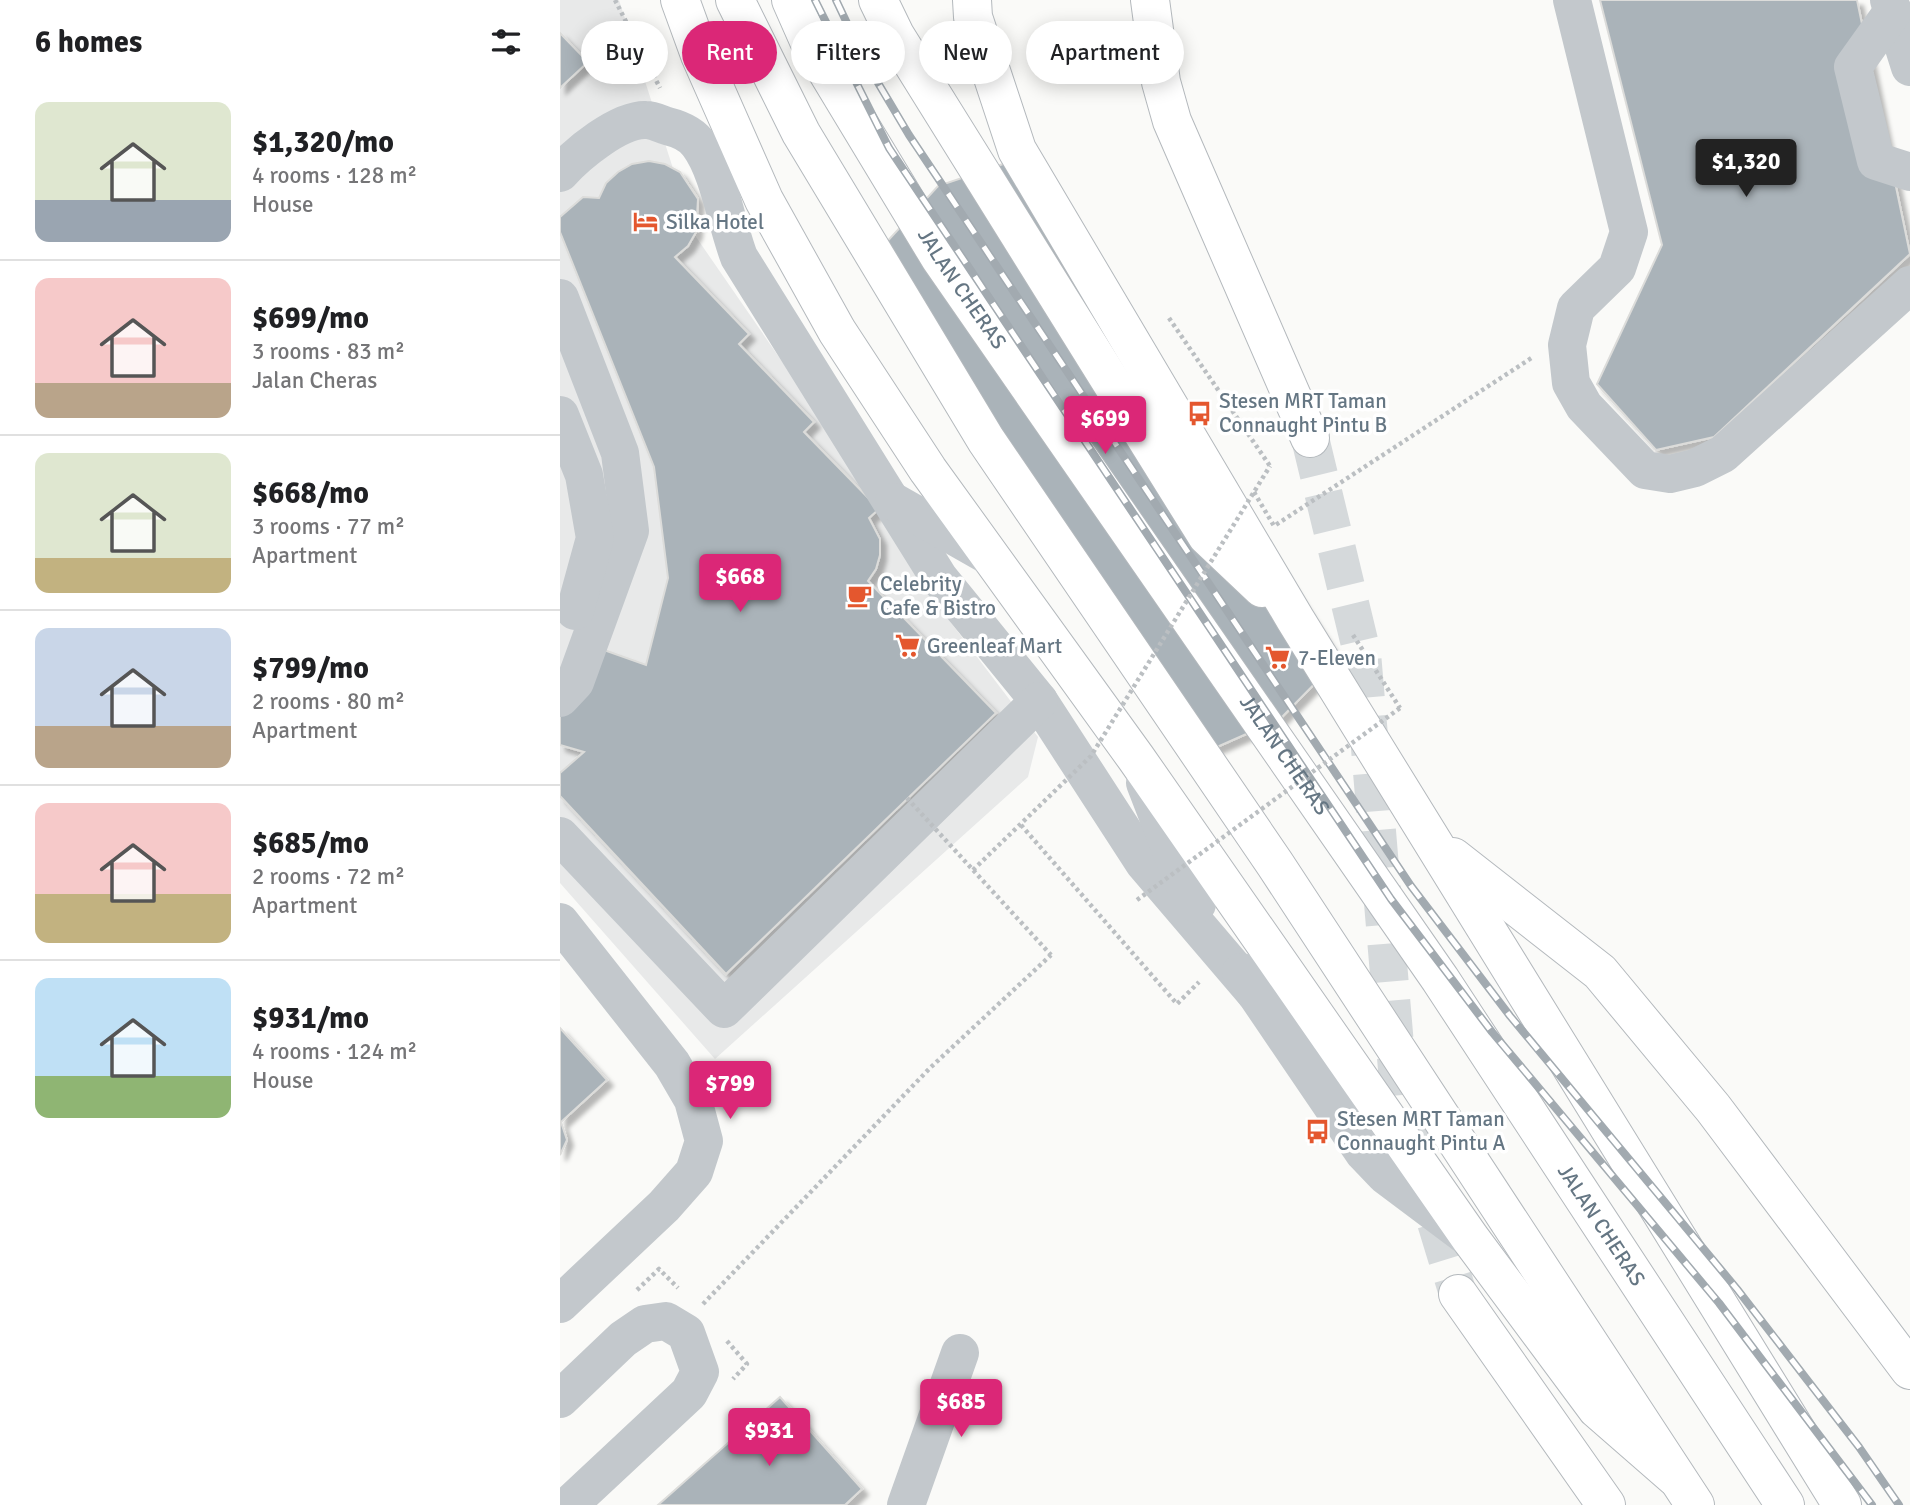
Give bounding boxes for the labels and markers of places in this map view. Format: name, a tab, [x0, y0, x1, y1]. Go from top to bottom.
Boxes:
pin: $1,320	[1689, 140, 1803, 199]
hotel icon: Silka Hotel	[632, 208, 660, 236]
place label: Silka Hotel	[666, 209, 764, 235]
place label: Stesen MRT Taman Connaught Pintu B	[1219, 388, 1387, 438]
pin: $699	[1064, 396, 1146, 456]
bus stop icon: Stesen MRT Taman Connaught Pintu B	[1185, 399, 1213, 427]
pin: $668	[699, 554, 781, 614]
place label: Celebrity Cafe & Bistro	[880, 571, 996, 621]
cafe icon: Celebrity Cafe & Bistro	[846, 582, 874, 610]
supermarket icon: Greenleaf Mart	[893, 632, 921, 660]
place label: Greenleaf Mart	[927, 633, 1062, 659]
supermarket icon: 7-Eleven	[1264, 644, 1292, 672]
place label: 7-Eleven	[1298, 645, 1376, 671]
pin: $799	[689, 1062, 771, 1121]
place label: Stesen MRT Taman Connaught Pintu A	[1337, 1106, 1506, 1156]
bus stop icon: Stesen MRT Taman Connaught Pintu A	[1303, 1117, 1331, 1145]
pin: $685	[920, 1380, 1002, 1439]
pin: $931	[728, 1408, 810, 1468]

